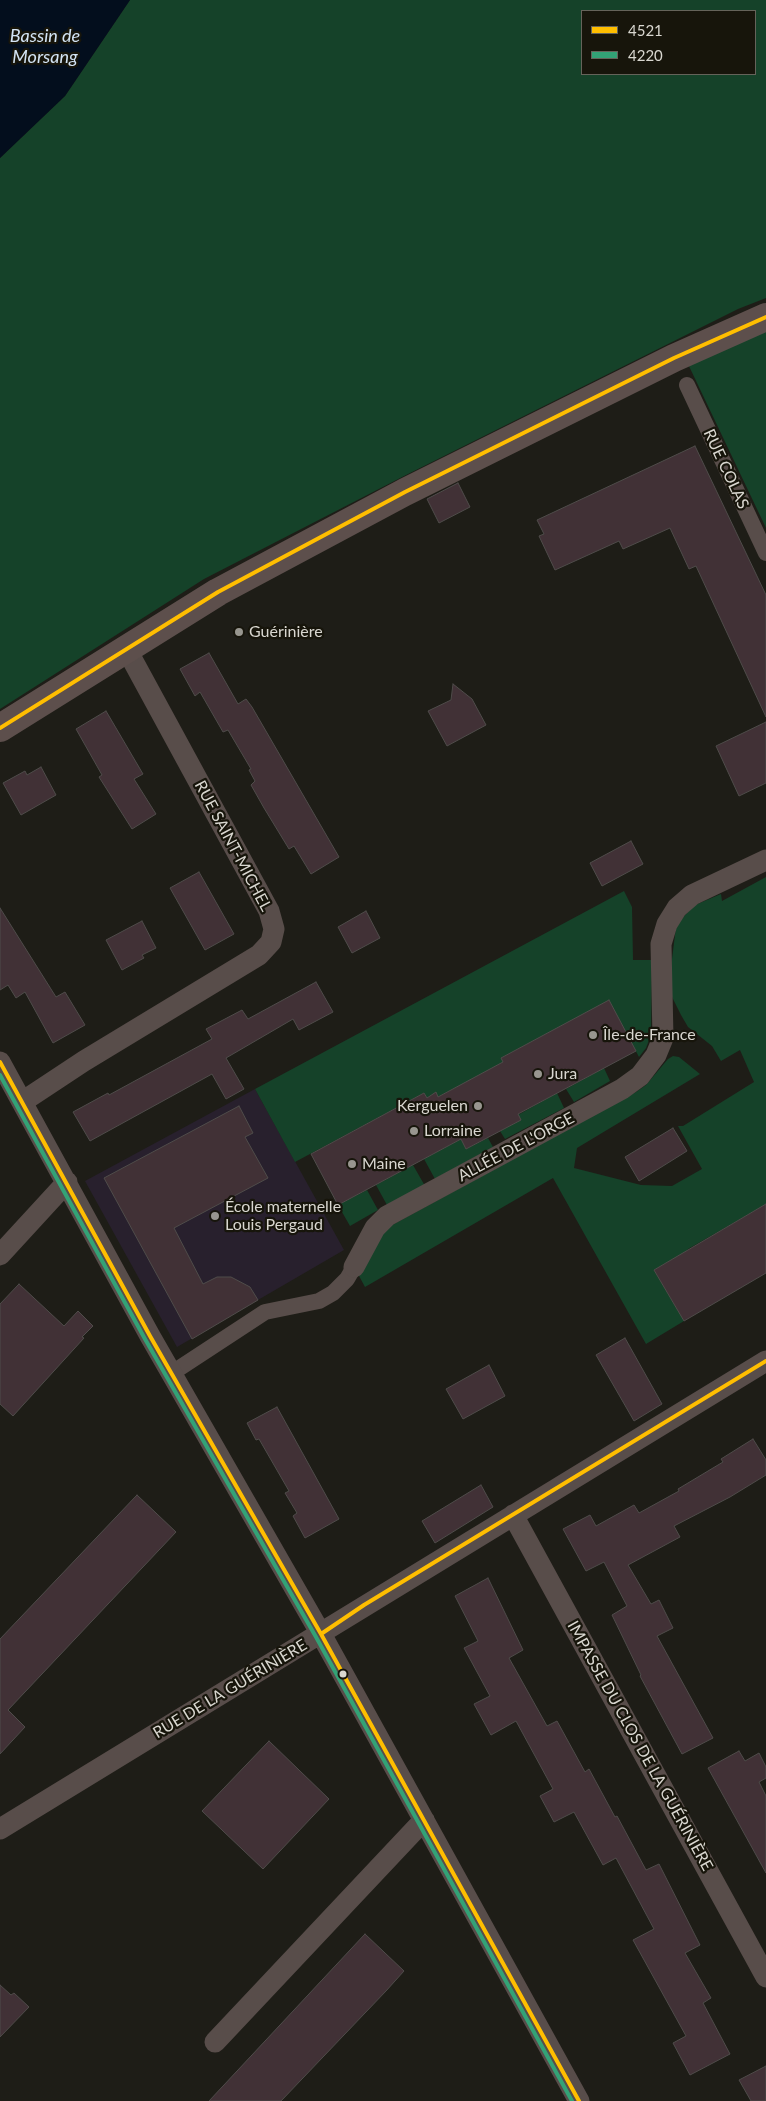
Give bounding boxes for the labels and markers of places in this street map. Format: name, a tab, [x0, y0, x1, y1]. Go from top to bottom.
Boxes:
place label: Guérinière	[249, 622, 323, 642]
marker: Guérinière	[233, 626, 245, 638]
place label: Île-de-France	[603, 1025, 696, 1045]
marker: Île-de-France	[587, 1029, 599, 1041]
place label: Jura	[548, 1064, 577, 1084]
marker: Jura	[532, 1068, 544, 1080]
place label: Kerguelen	[397, 1096, 468, 1116]
marker: Kerguelen	[472, 1100, 484, 1112]
place label: Lorraine	[424, 1121, 481, 1141]
marker: Lorraine	[408, 1125, 420, 1137]
place label: Maine	[362, 1154, 406, 1174]
marker: Maine	[346, 1158, 358, 1170]
place label: École maternelle Louis Pergaud	[225, 1197, 341, 1235]
marker: École maternelle Louis Pergaud	[209, 1210, 221, 1222]
unlabelled marker	[338, 1669, 348, 1679]

